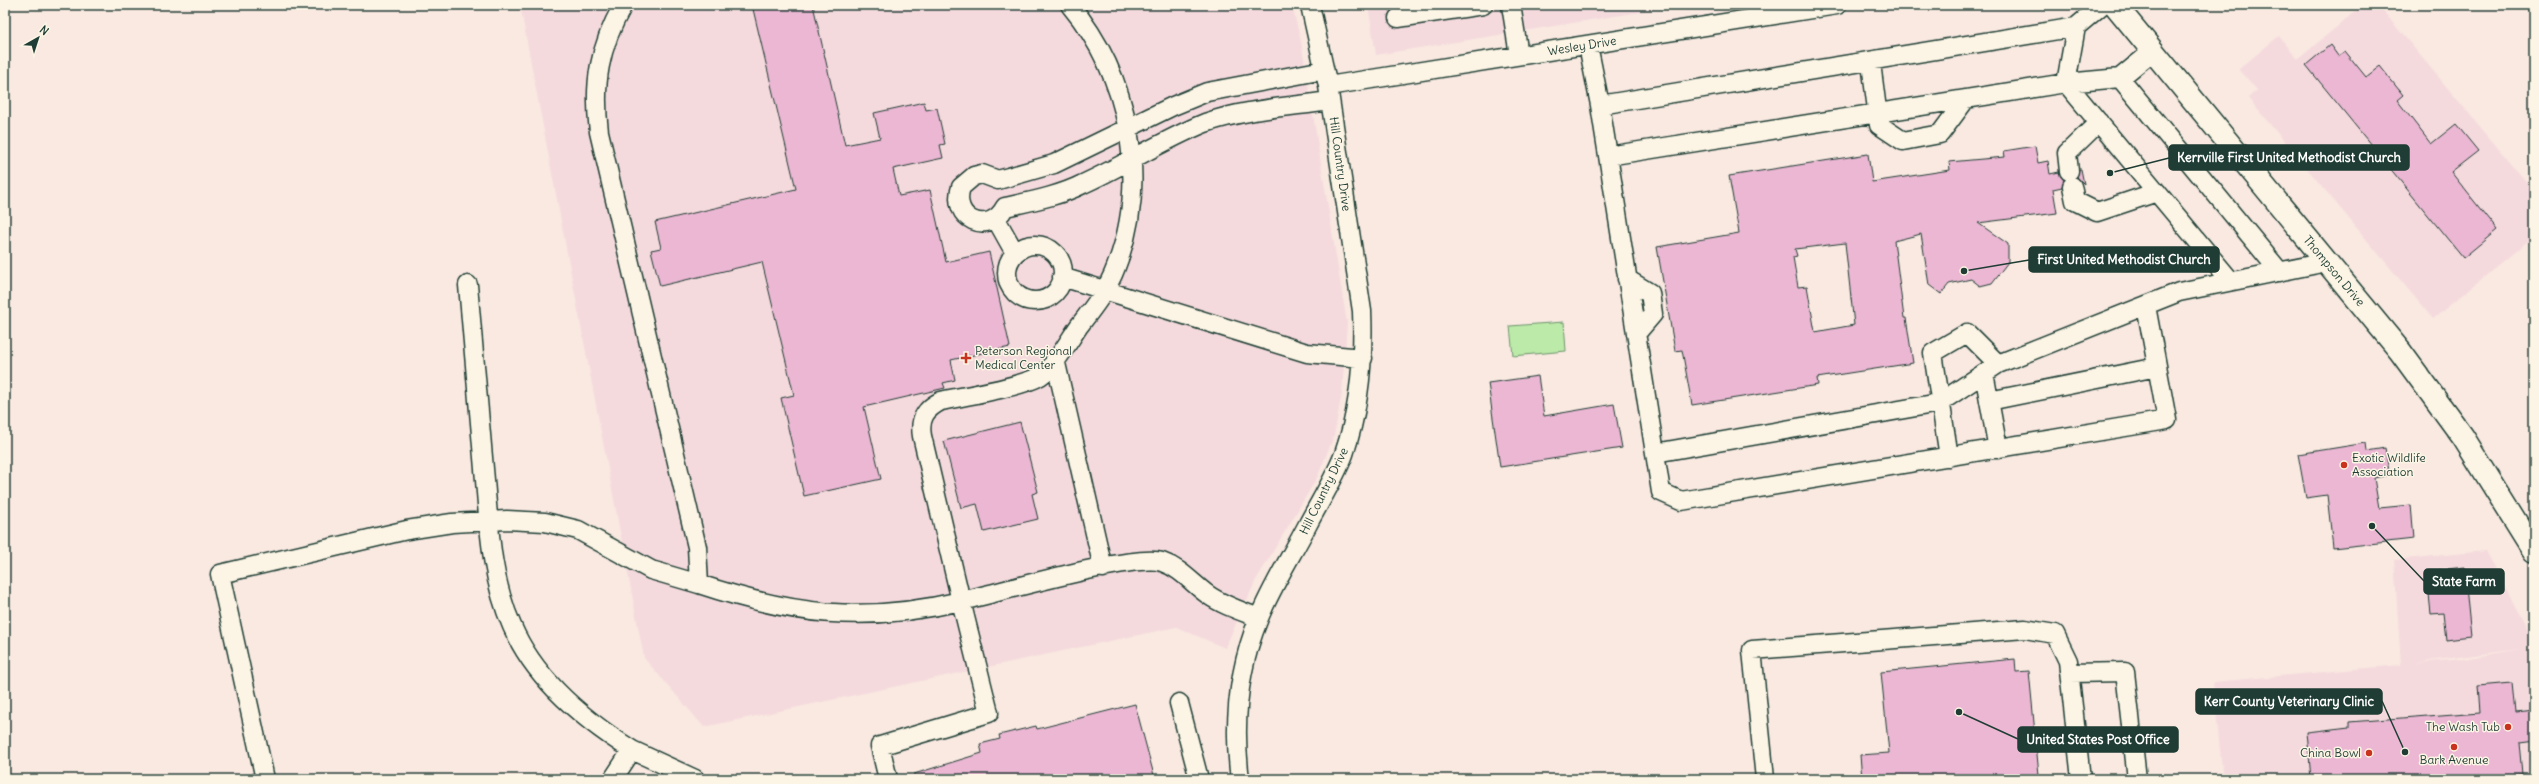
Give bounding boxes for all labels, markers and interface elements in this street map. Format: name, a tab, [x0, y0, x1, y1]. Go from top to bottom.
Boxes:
north arrow	[18, 18, 58, 58]
text: N	[37, 22, 52, 38]
street label: Wesley Drive	[1546, 33, 1617, 58]
street label: Hill Country Drive	[1326, 116, 1355, 212]
callout: Kerrville First United Methodist Church	[2169, 145, 2409, 170]
text: Kerrville First United Methodist Church	[2177, 149, 2402, 166]
street label: Thompson Drive	[2300, 232, 2368, 309]
callout: First United Methodist Church	[2029, 247, 2219, 272]
text: First United Methodist Church	[2037, 251, 2211, 268]
place label: Peterson Regional Medical Center	[975, 343, 1072, 372]
marker: Peterson Regional Medical Center	[960, 352, 972, 364]
street label: Hill Country Drive	[1296, 445, 1351, 537]
place label: Exotic Wildlife Association	[2352, 450, 2426, 479]
marker: Exotic Wildlife Association	[2339, 460, 2349, 470]
callout: State Farm	[2424, 569, 2504, 594]
text: State Farm	[2432, 573, 2497, 590]
callout: Kerr County Veterinary Clinic	[2196, 689, 2382, 714]
text: Kerr County Veterinary Clinic	[2204, 693, 2375, 710]
place label: The Wash Tub	[2426, 719, 2500, 734]
marker: The Wash Tub	[2503, 722, 2513, 732]
callout: United States Post Office	[2018, 727, 2178, 752]
text: United States Post Office	[2026, 731, 2170, 748]
marker: Bark Avenue	[2449, 742, 2459, 752]
place label: China Bowl	[2300, 745, 2361, 760]
marker: China Bowl	[2364, 748, 2374, 758]
place label: Bark Avenue	[2420, 752, 2488, 767]

